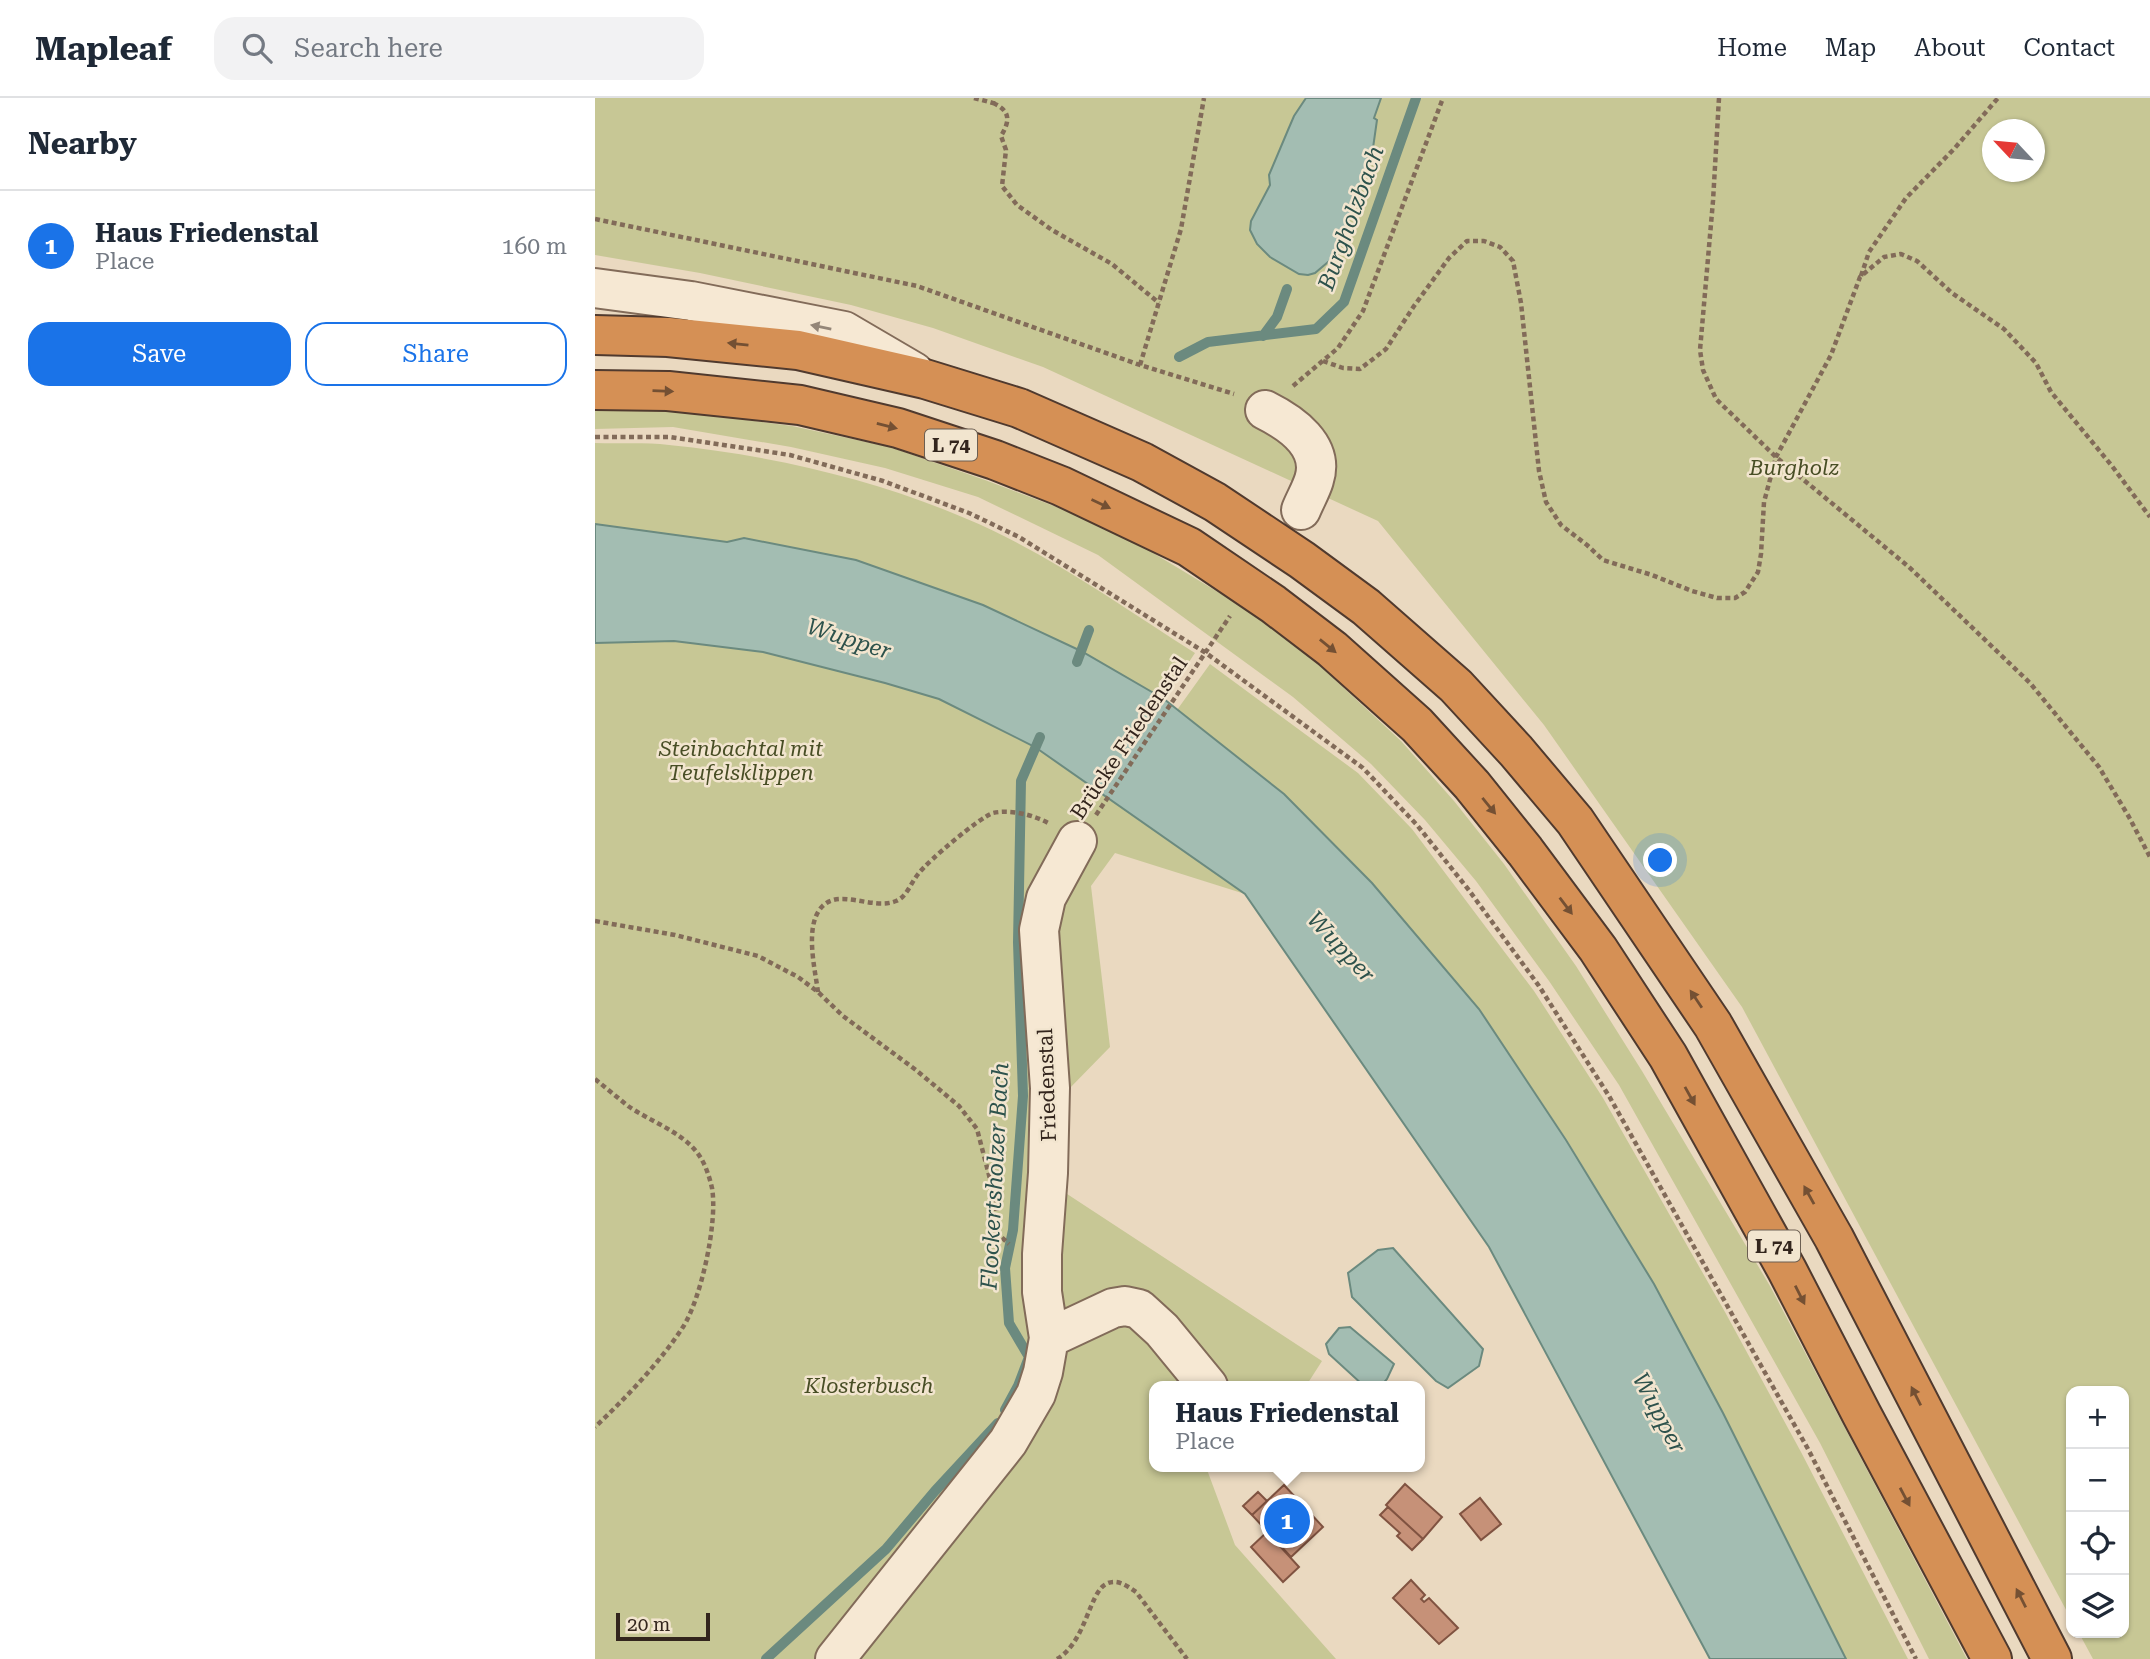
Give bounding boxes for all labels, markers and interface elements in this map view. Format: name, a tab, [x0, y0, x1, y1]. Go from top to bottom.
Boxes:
search box	[214, 17, 704, 80]
text: Mapleaf	[35, 29, 172, 68]
icon: search	[238, 29, 276, 67]
text: Search here	[294, 33, 443, 63]
text: Home	[1717, 34, 1787, 62]
text: Map	[1825, 34, 1876, 62]
text: About	[1914, 34, 1985, 62]
text: Contact	[2023, 34, 2115, 62]
north arrow	[1982, 119, 2045, 182]
text: Nearby	[28, 126, 137, 161]
water label: Burgholzbach	[1312, 142, 1390, 295]
text: Haus Friedenstal	[95, 218, 319, 248]
text: 1	[45, 233, 57, 260]
text: 160 m	[502, 233, 567, 260]
text: Place	[95, 248, 154, 275]
one-way arrow	[810, 321, 832, 332]
button: Save	[28, 322, 291, 386]
button: Share	[305, 322, 567, 386]
one-way arrow	[727, 338, 749, 349]
one-way arrow	[652, 386, 674, 397]
one-way arrow	[877, 421, 899, 432]
road number: L 74	[925, 430, 977, 460]
park label: Burgholz	[1748, 456, 1839, 480]
one-way arrow	[1091, 499, 1111, 510]
water label: Wupper	[803, 613, 895, 665]
one-way arrow	[1319, 638, 1336, 653]
street label: Brücke Friedenstal	[1066, 652, 1192, 824]
park label: Steinbachtal mit Teufelsklippen	[658, 737, 823, 785]
one-way arrow	[1481, 796, 1496, 814]
your location	[1643, 843, 1677, 877]
one-way arrow	[1559, 896, 1573, 915]
water label: Wupper	[1301, 906, 1381, 988]
one-way arrow	[1689, 989, 1702, 1008]
street label: Friedenstal	[1033, 1027, 1061, 1142]
water label: Flockertsholzer Bach	[976, 1062, 1014, 1291]
one-way arrow	[1684, 1086, 1696, 1105]
one-way arrow	[1803, 1186, 1815, 1205]
road number: L 74	[1748, 1230, 1800, 1262]
one-way arrow	[1794, 1285, 1806, 1305]
water label: Wupper	[1627, 1368, 1692, 1458]
park label: Klosterbusch	[804, 1374, 934, 1398]
popup	[1149, 1381, 1425, 1472]
one-way arrow	[1910, 1386, 1922, 1406]
map controls	[2066, 1386, 2129, 1638]
button: +	[2066, 1386, 2129, 1449]
text: Haus Friedenstal	[1175, 1398, 1399, 1428]
text: Place	[1175, 1428, 1235, 1455]
button: −	[2066, 1449, 2129, 1512]
one-way arrow	[1899, 1487, 1911, 1507]
pin: 1	[1264, 1495, 1310, 1547]
button: locate	[2066, 1512, 2129, 1575]
button: layers	[2066, 1575, 2129, 1638]
one-way arrow	[2015, 1588, 2027, 1608]
scale bar	[616, 1610, 711, 1642]
text: 20 m	[627, 1613, 670, 1636]

